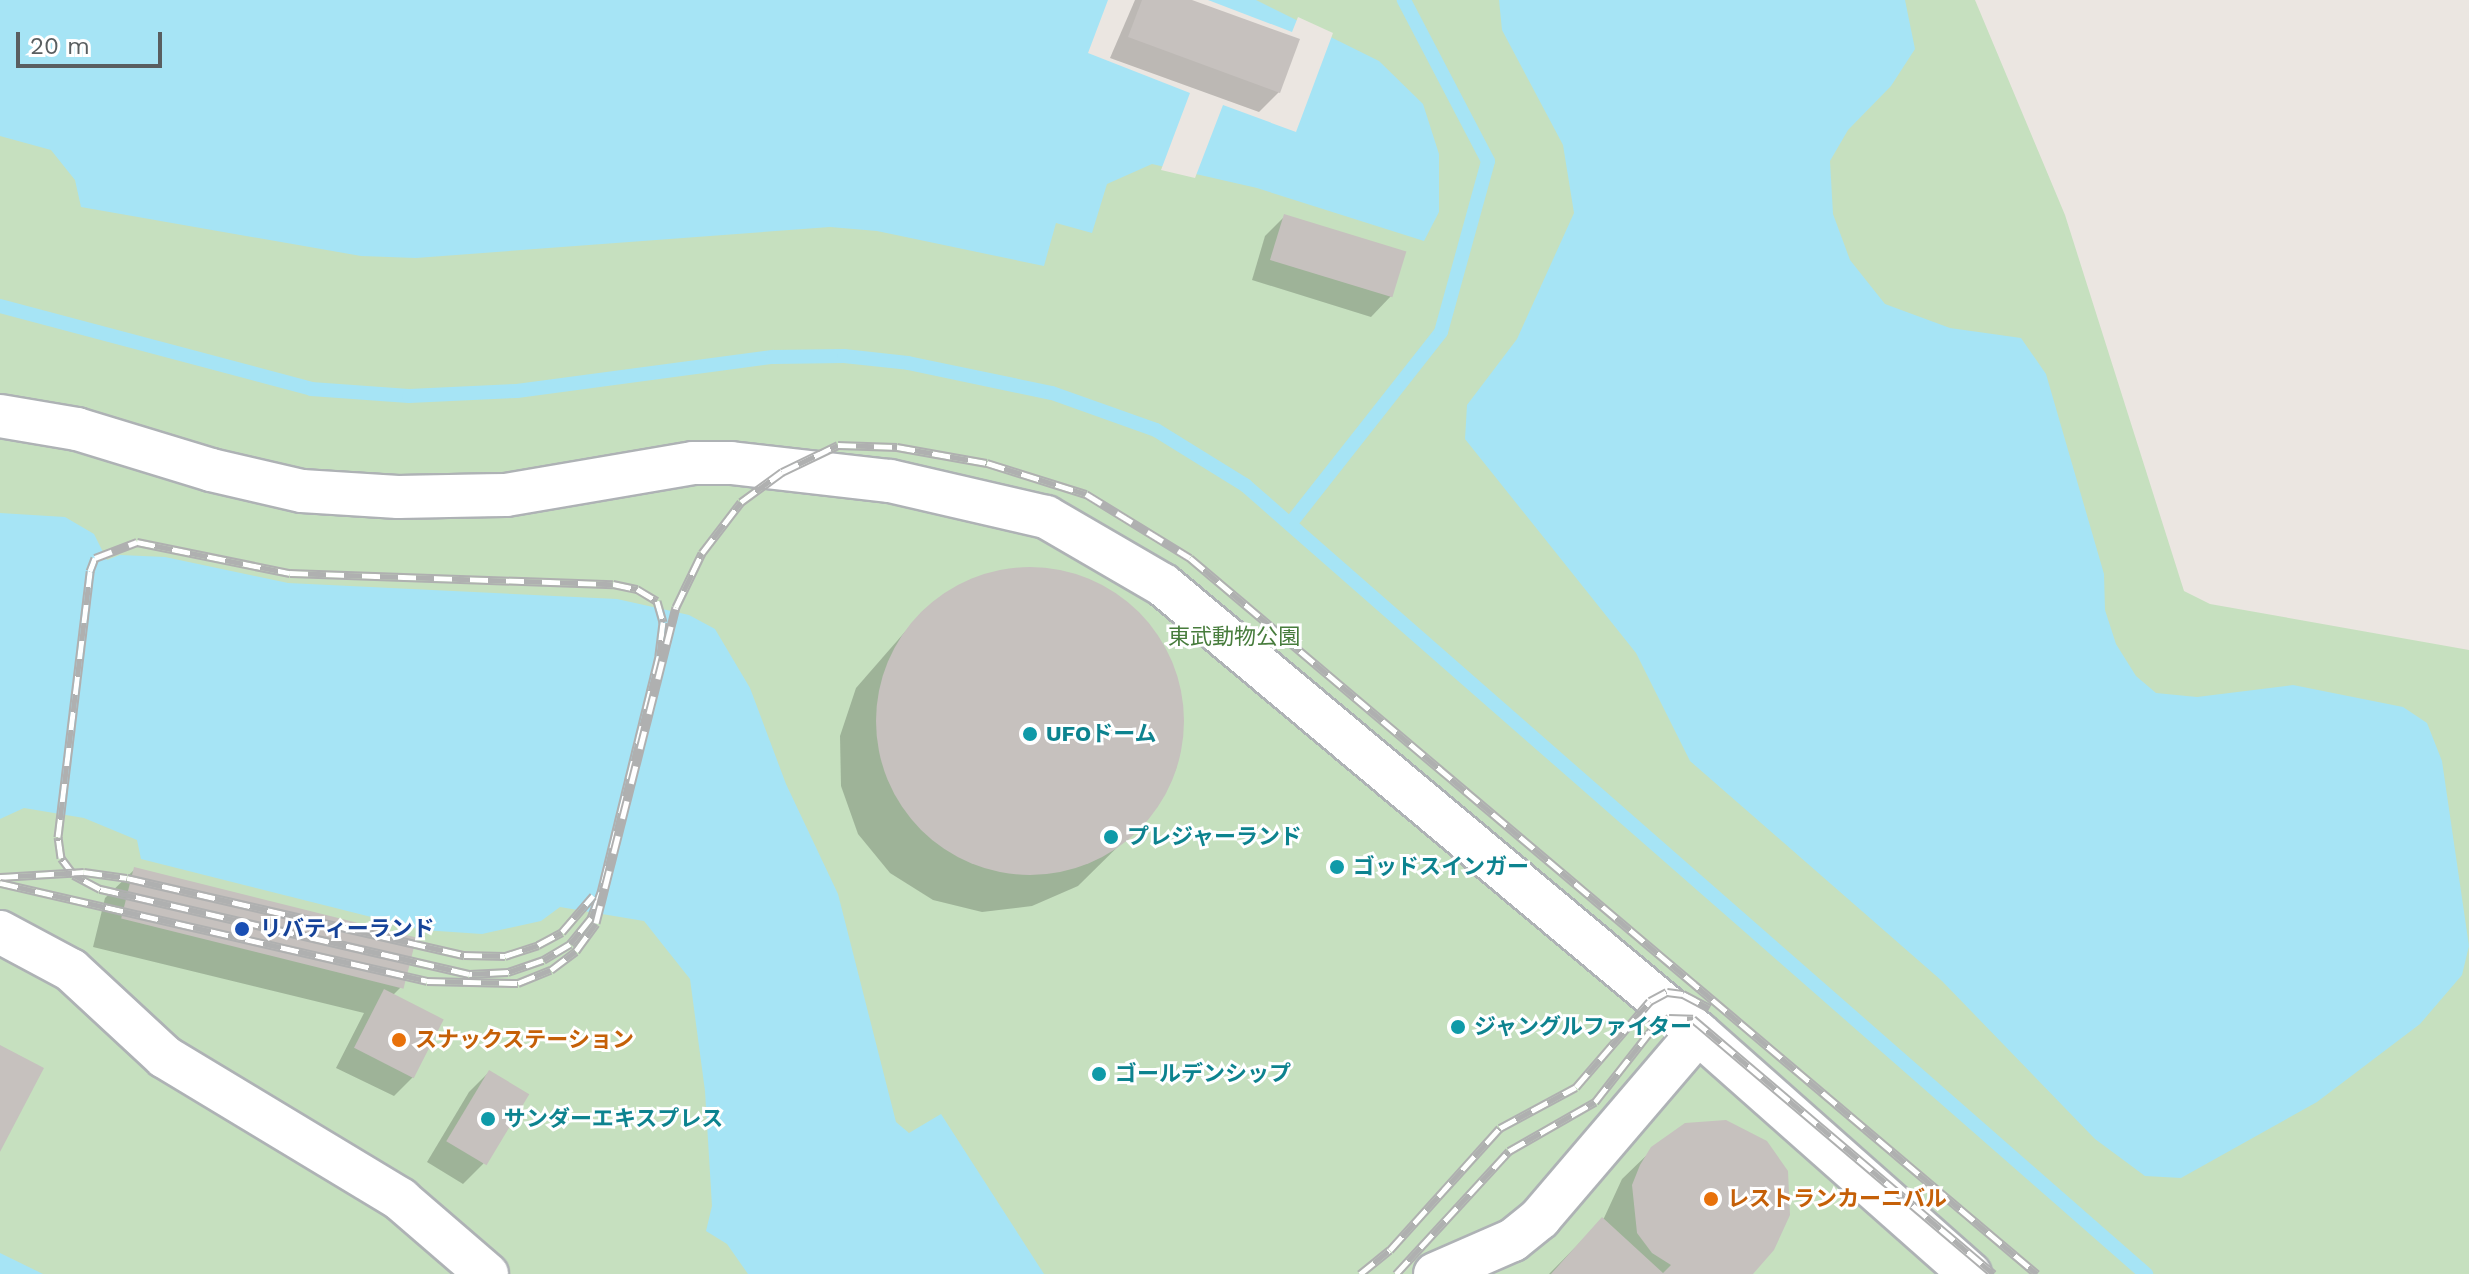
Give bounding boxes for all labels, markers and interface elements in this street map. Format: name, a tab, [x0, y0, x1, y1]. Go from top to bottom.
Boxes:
scale bar	[20, 16, 166, 66]
text: 20 m	[30, 32, 90, 60]
park label: 東武動物公園	[1168, 624, 1300, 650]
place label: UFOドーム	[1046, 721, 1157, 747]
marker: UFOドーム	[1021, 725, 1039, 743]
place label: プレジャーランド	[1127, 824, 1303, 850]
marker: プレジャーランド	[1102, 828, 1120, 846]
place label: ゴッドスインガー	[1353, 854, 1529, 880]
marker: ゴッドスインガー	[1328, 858, 1346, 876]
place label: リバティーランド	[260, 916, 436, 942]
marker: リバティーランド	[231, 918, 253, 940]
place label: ジャングルファイター	[1474, 1014, 1694, 1040]
marker: ジャングルファイター	[1449, 1018, 1467, 1036]
place label: スナックステーション	[415, 1027, 635, 1053]
marker: スナックステーション	[390, 1031, 408, 1049]
place label: ゴールデンシップ	[1115, 1061, 1291, 1087]
marker: ゴールデンシップ	[1090, 1065, 1108, 1083]
place label: サンダーエキスプレス	[504, 1106, 724, 1132]
marker: サンダーエキスプレス	[479, 1110, 497, 1128]
place label: レストランカーニバル	[1727, 1186, 1947, 1212]
marker: レストランカーニバル	[1702, 1190, 1720, 1208]

